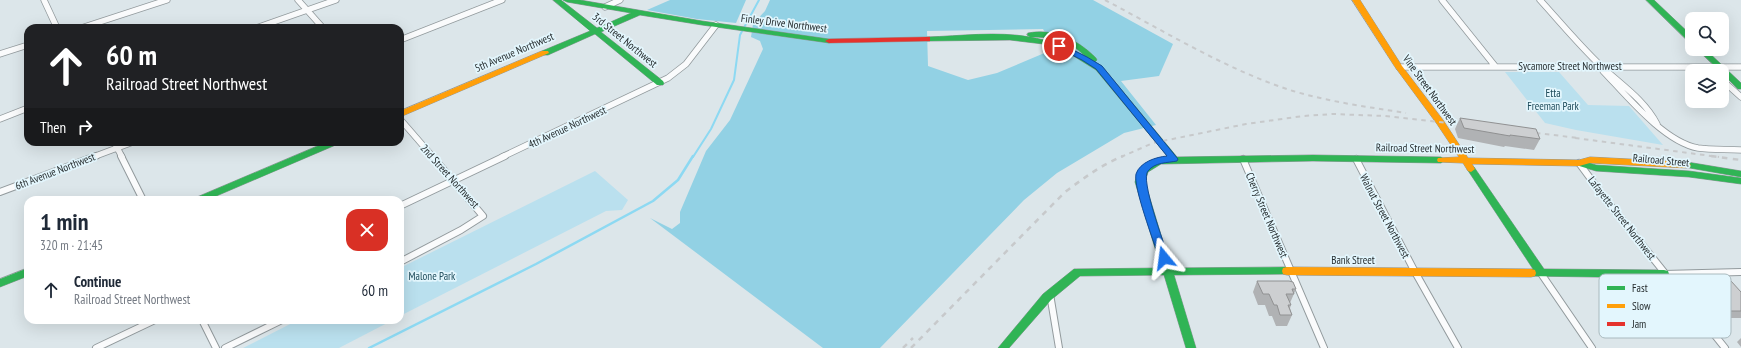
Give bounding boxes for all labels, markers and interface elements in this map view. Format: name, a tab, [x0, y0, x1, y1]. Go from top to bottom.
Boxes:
street label: 3rd Street Northwest	[590, 9, 660, 71]
street label: Finley Drive Northwest	[740, 11, 828, 35]
map controls	[1685, 12, 1729, 108]
button: search	[1685, 12, 1729, 56]
street label: 5th Avenue Northwest	[472, 29, 556, 75]
pin	[1042, 29, 1076, 63]
icon: arrive	[1048, 35, 1070, 57]
text: 60 m	[106, 36, 157, 73]
icon: ahead	[40, 40, 92, 92]
street label: Vine Street Northwest	[1399, 51, 1460, 128]
street label: Sycamore Street Northwest	[1518, 59, 1622, 73]
button: layers	[1685, 64, 1729, 108]
text: Railroad Street Northwest	[106, 72, 267, 95]
park label: Etta Freeman Park	[1527, 86, 1580, 113]
street label: 4th Avenue Northwest	[526, 103, 608, 151]
icon: right	[74, 116, 96, 138]
text: Then	[40, 118, 66, 137]
street label: Railroad Street Northwest	[1376, 140, 1474, 156]
street label: 2nd Street Northwest	[418, 141, 482, 211]
street label: 6th Avenue Northwest	[13, 149, 97, 193]
street label: Railroad Street	[1632, 151, 1690, 169]
street label: Cherry Street Northwest	[1243, 170, 1291, 260]
street label: Walnut Street Northwest	[1357, 171, 1413, 261]
street label: Lafayette Street Northwest	[1585, 173, 1659, 263]
text: 1 min	[40, 206, 88, 237]
button: close	[346, 209, 388, 251]
text: 320 m · 21:45	[40, 237, 103, 254]
position arrow	[1143, 237, 1185, 279]
street label: Bank Street	[1331, 253, 1375, 267]
park label: Malone Park	[409, 269, 456, 283]
text: Continue	[74, 272, 121, 291]
legend	[1599, 274, 1731, 338]
icon: ahead	[40, 279, 62, 301]
text: 60 m	[362, 281, 388, 300]
text: Fast	[1632, 281, 1648, 295]
text: Railroad Street Northwest	[74, 291, 190, 308]
text: Slow	[1632, 299, 1651, 313]
text: Jam	[1631, 317, 1646, 331]

